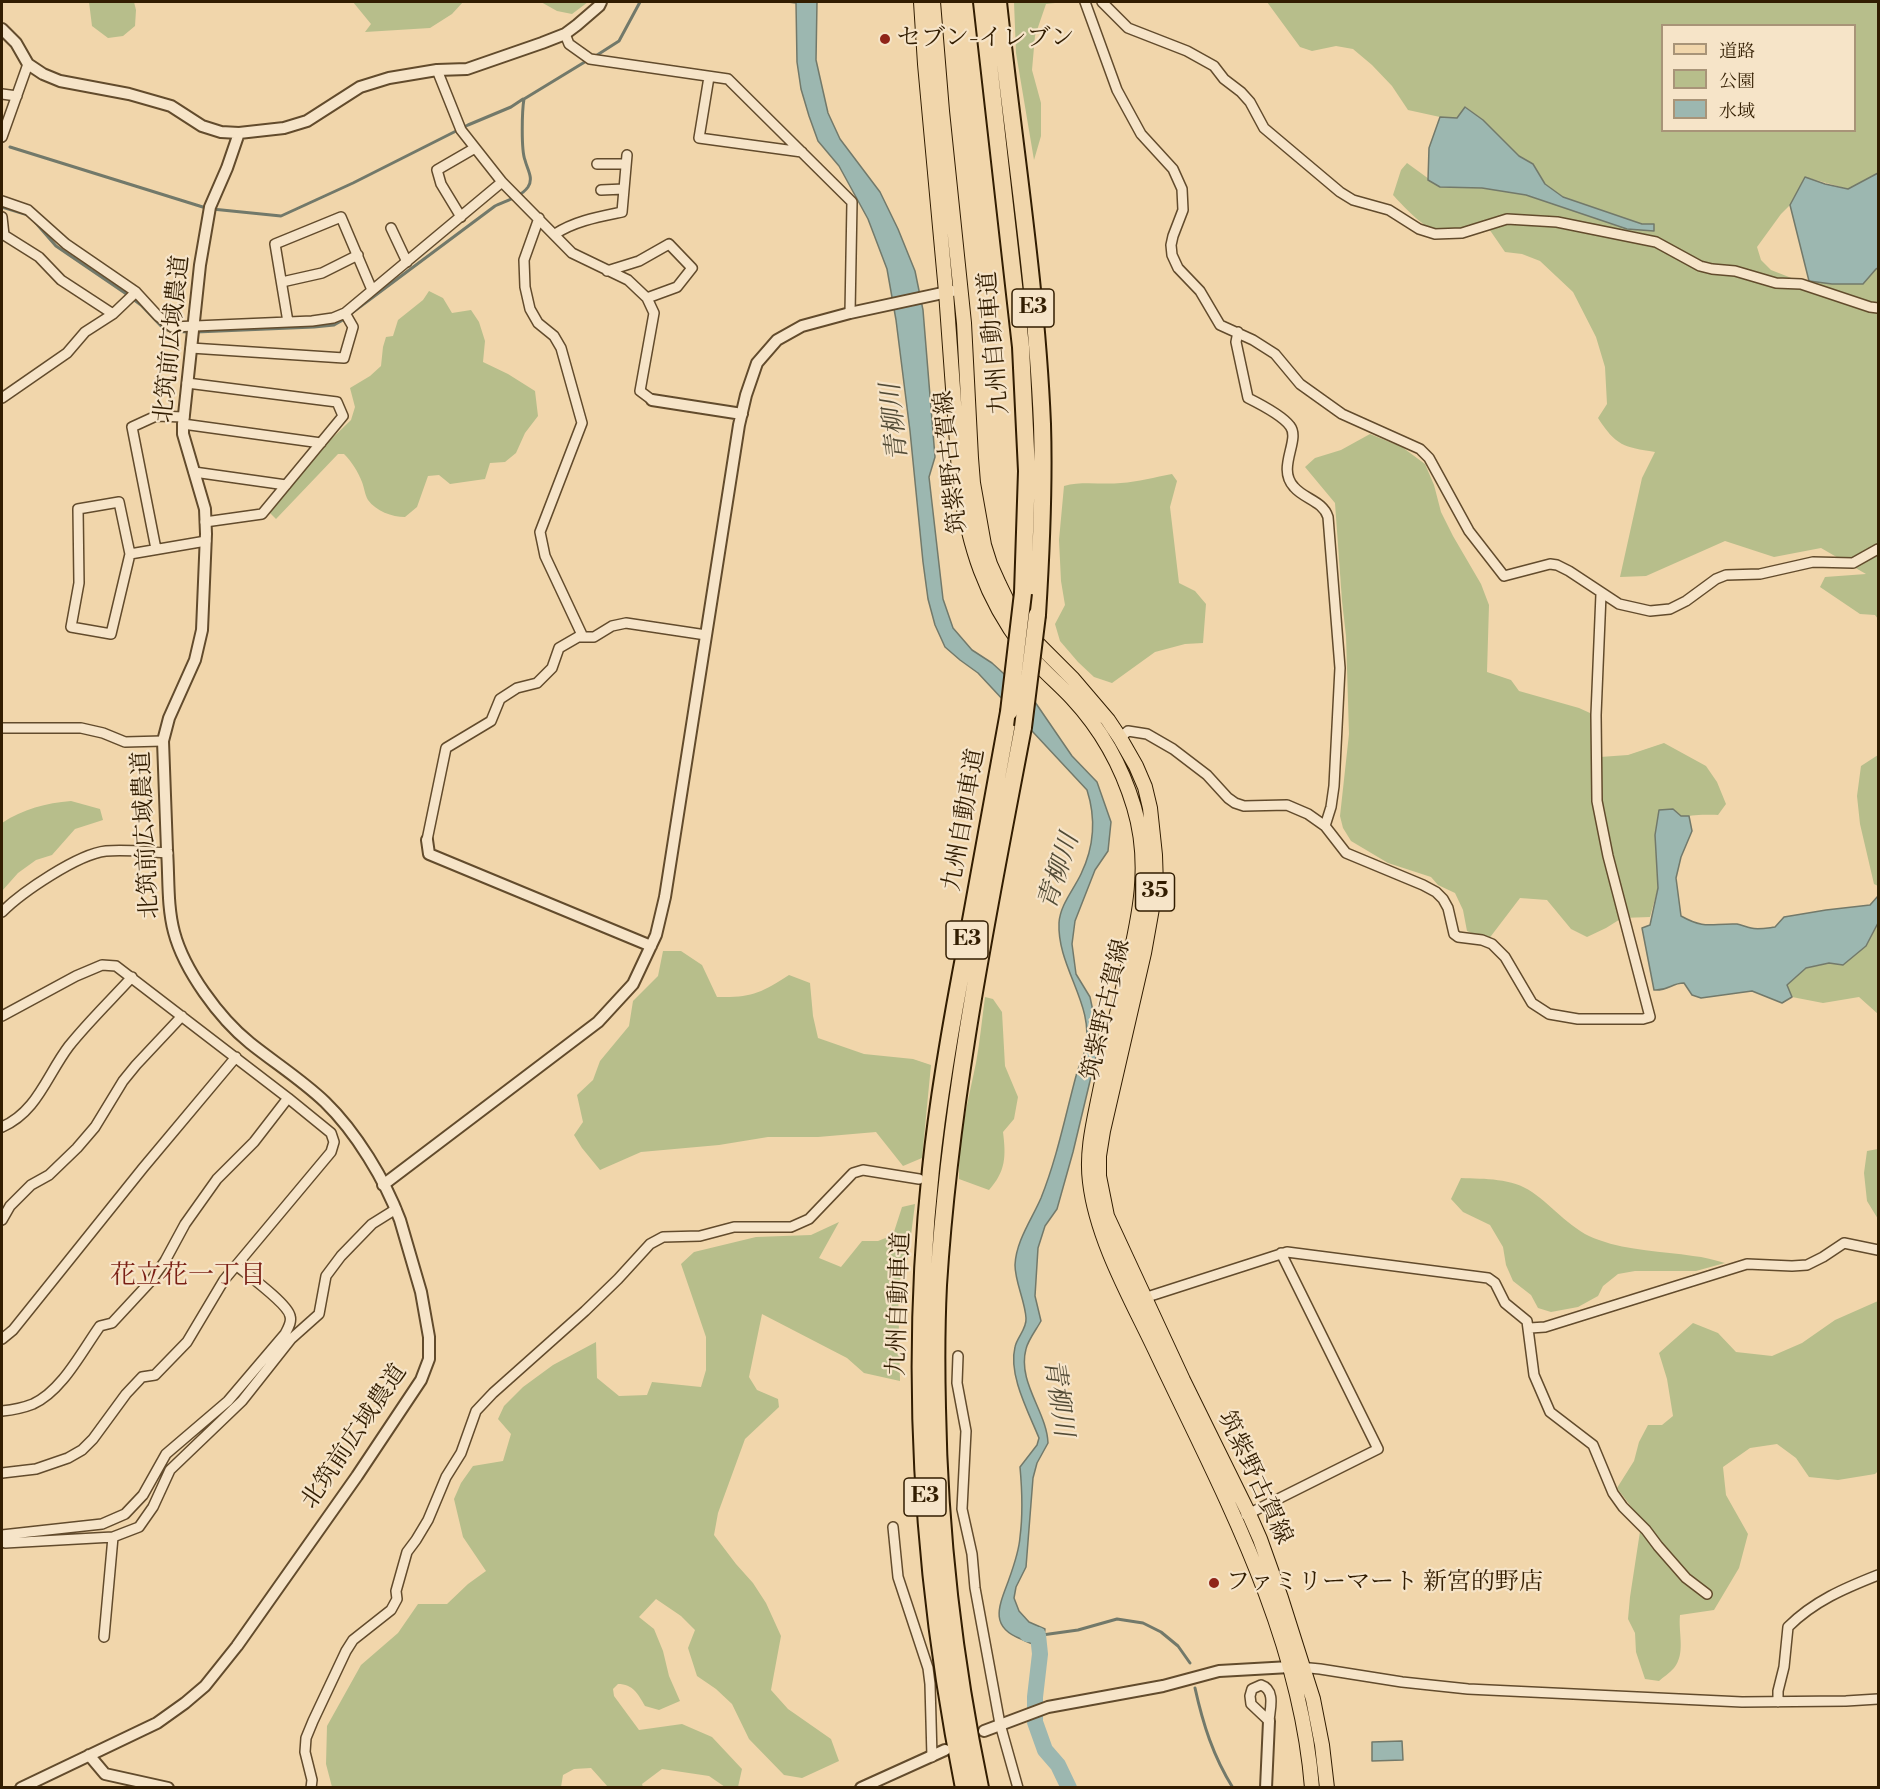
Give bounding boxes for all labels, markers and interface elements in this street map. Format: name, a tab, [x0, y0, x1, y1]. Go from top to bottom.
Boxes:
legend	[1661, 24, 1856, 132]
place label: セブン-イレブン	[897, 25, 1074, 53]
marker: セブン-イレブン	[878, 32, 892, 46]
text: 道路	[1719, 40, 1755, 63]
text: 公園	[1719, 70, 1755, 93]
text: 水域	[1719, 100, 1755, 123]
street label: 北筑前広域農道	[150, 254, 196, 424]
street label: 九州自動車道	[974, 270, 1016, 416]
road number: E3	[1012, 289, 1054, 327]
water label: 青柳川	[876, 382, 916, 462]
street label: 筑紫野古賀線	[930, 389, 974, 535]
street label: 九州自動車道	[938, 747, 992, 893]
street label: 北筑前広域農道	[128, 750, 166, 920]
water label: 青柳川	[1033, 830, 1087, 914]
road number: 35	[1136, 873, 1174, 911]
road number: E3	[946, 921, 988, 959]
street label: 筑紫野古賀線	[1077, 937, 1137, 1083]
street label: 九州自動車道	[883, 1232, 917, 1376]
district label: 花立花一丁目	[110, 1261, 266, 1293]
water label: 青柳川	[1036, 1357, 1078, 1439]
street label: 北筑前広域農道	[296, 1359, 414, 1515]
street label: 筑紫野古賀線	[1211, 1407, 1297, 1549]
road number: E3	[904, 1478, 946, 1516]
place label: ファミリーマート 新宮的野店	[1226, 1569, 1543, 1597]
marker: ファミリーマート 新宮的野店	[1207, 1576, 1221, 1590]

